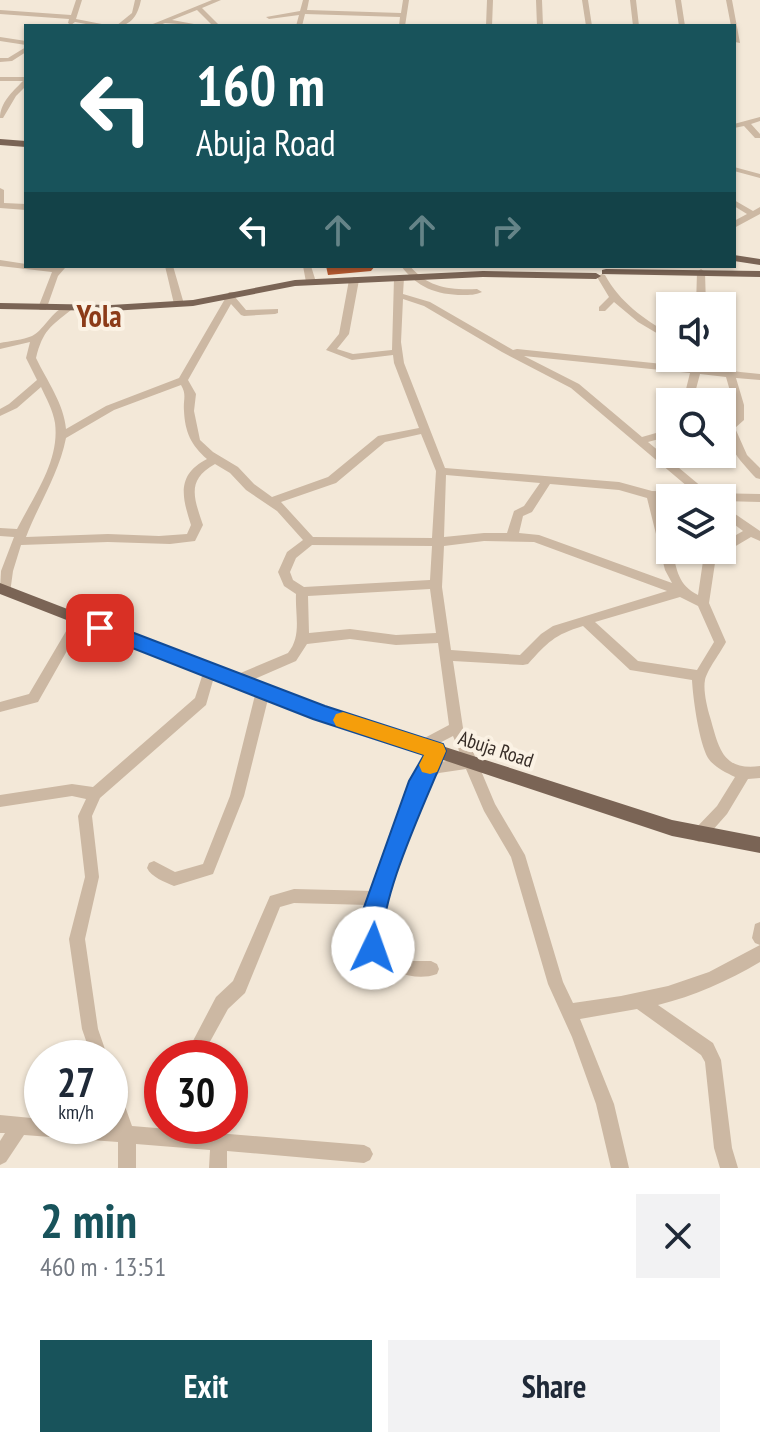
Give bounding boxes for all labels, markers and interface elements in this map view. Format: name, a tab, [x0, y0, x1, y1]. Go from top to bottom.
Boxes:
text: 160 m	[196, 49, 325, 121]
icon: left	[64, 56, 168, 160]
text: Abuja Road	[196, 119, 335, 166]
icon: left	[232, 208, 276, 252]
icon: ahead	[316, 208, 360, 252]
icon: ahead	[400, 208, 444, 252]
icon: right	[484, 208, 528, 252]
map controls	[656, 292, 736, 564]
button: sound	[656, 292, 736, 372]
district label: Yola	[75, 296, 122, 335]
button: search	[656, 388, 736, 468]
button: layers	[656, 484, 736, 564]
pin	[66, 594, 134, 662]
icon: arrive	[78, 606, 122, 650]
street label: Abuja Road	[455, 725, 537, 773]
position arrow	[331, 906, 415, 990]
speed limit sign: 30	[144, 1040, 248, 1144]
text: 27	[57, 1056, 95, 1108]
text: km/h	[58, 1099, 94, 1125]
text: 2 min	[40, 1189, 137, 1251]
button: close	[636, 1194, 720, 1278]
text: 460 m · 13:51	[40, 1250, 166, 1283]
button: Exit	[40, 1340, 372, 1432]
button: Share	[388, 1340, 720, 1432]

